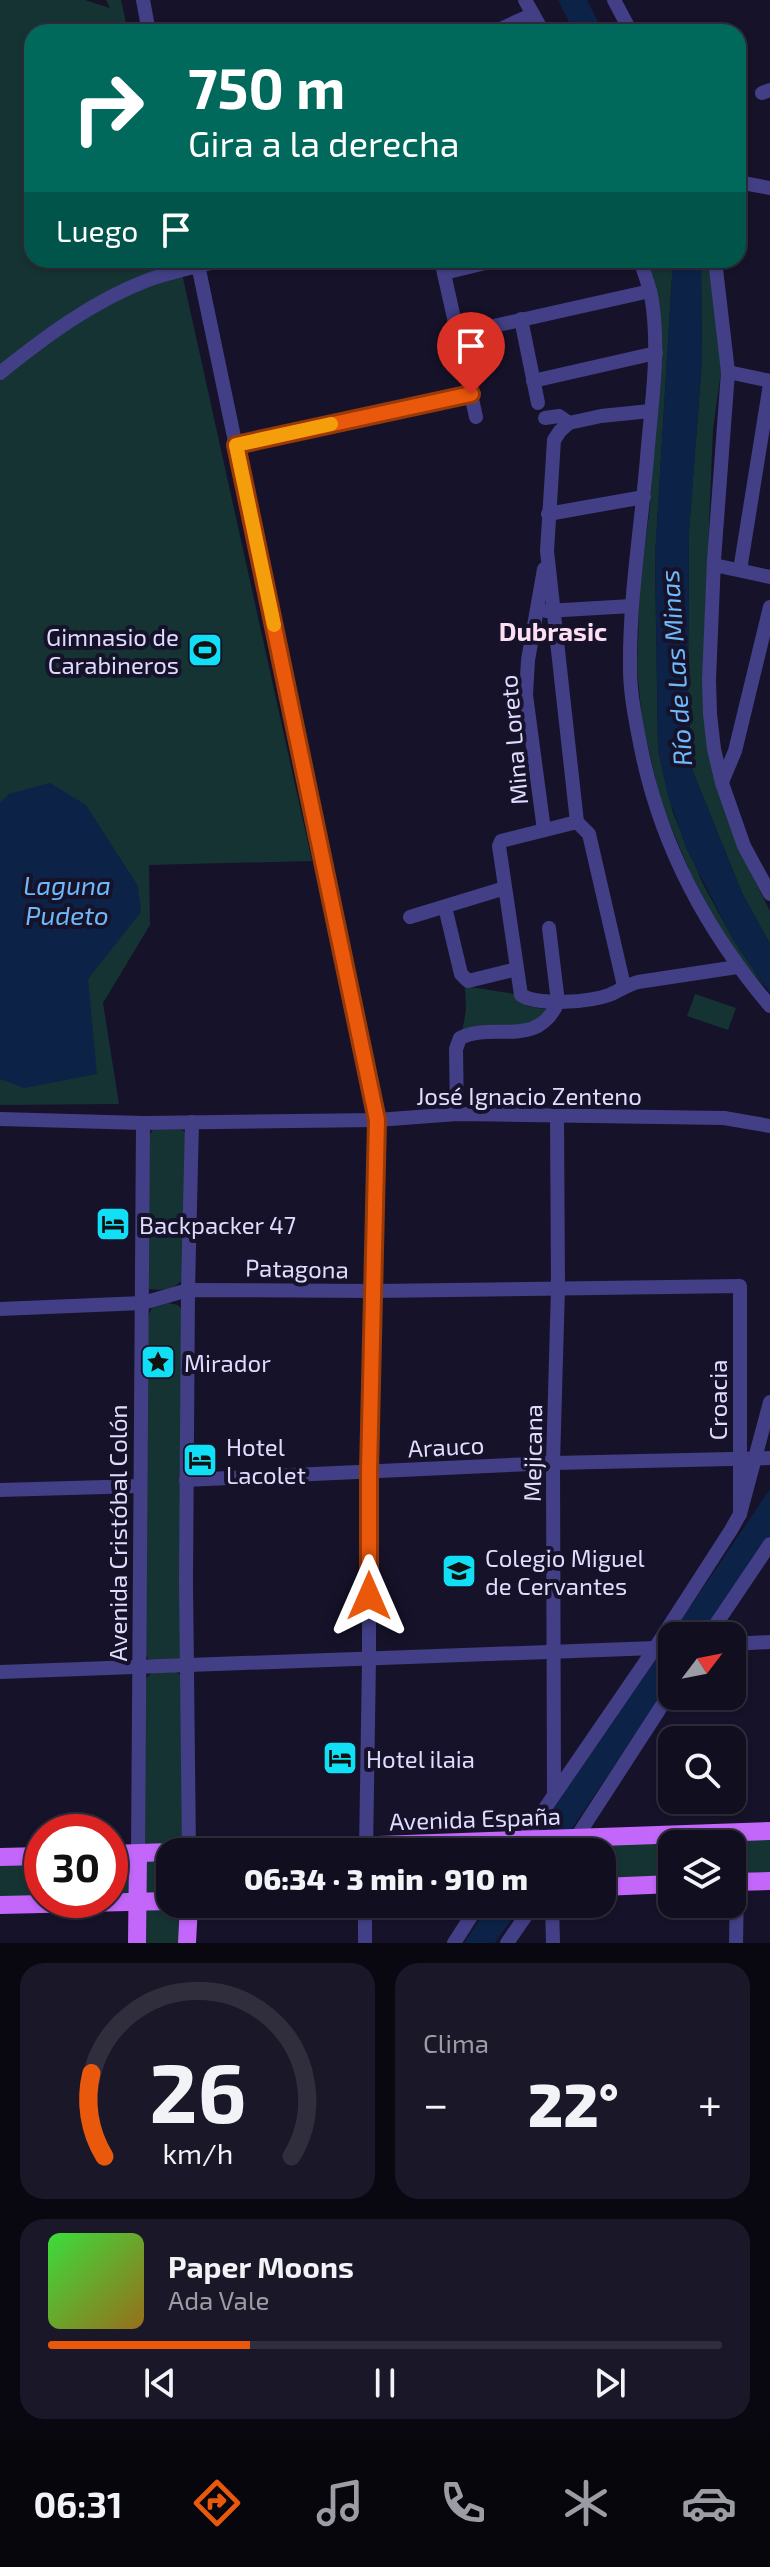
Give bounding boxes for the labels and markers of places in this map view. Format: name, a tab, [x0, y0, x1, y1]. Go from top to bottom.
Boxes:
pin	[437, 312, 505, 394]
place label: Gimnasio de Carabineros	[46, 622, 179, 679]
sports icon: Gimnasio de Carabineros	[186, 631, 224, 669]
hotel icon: Backpacker 47	[94, 1205, 132, 1243]
place label: Backpacker 47	[139, 1210, 296, 1239]
place icon: Mirador	[139, 1343, 177, 1381]
place label: Mirador	[184, 1348, 271, 1377]
place label: Hotel Lacolet	[226, 1432, 306, 1489]
hotel icon: Hotel Lacolet	[181, 1441, 219, 1479]
place label: Colegio Miguel de Cervantes	[485, 1543, 645, 1600]
school or university icon: Colegio Miguel de Cervantes	[440, 1552, 478, 1590]
hotel icon: Hotel ilaia	[321, 1739, 359, 1777]
place label: Hotel ilaia	[366, 1744, 475, 1773]

